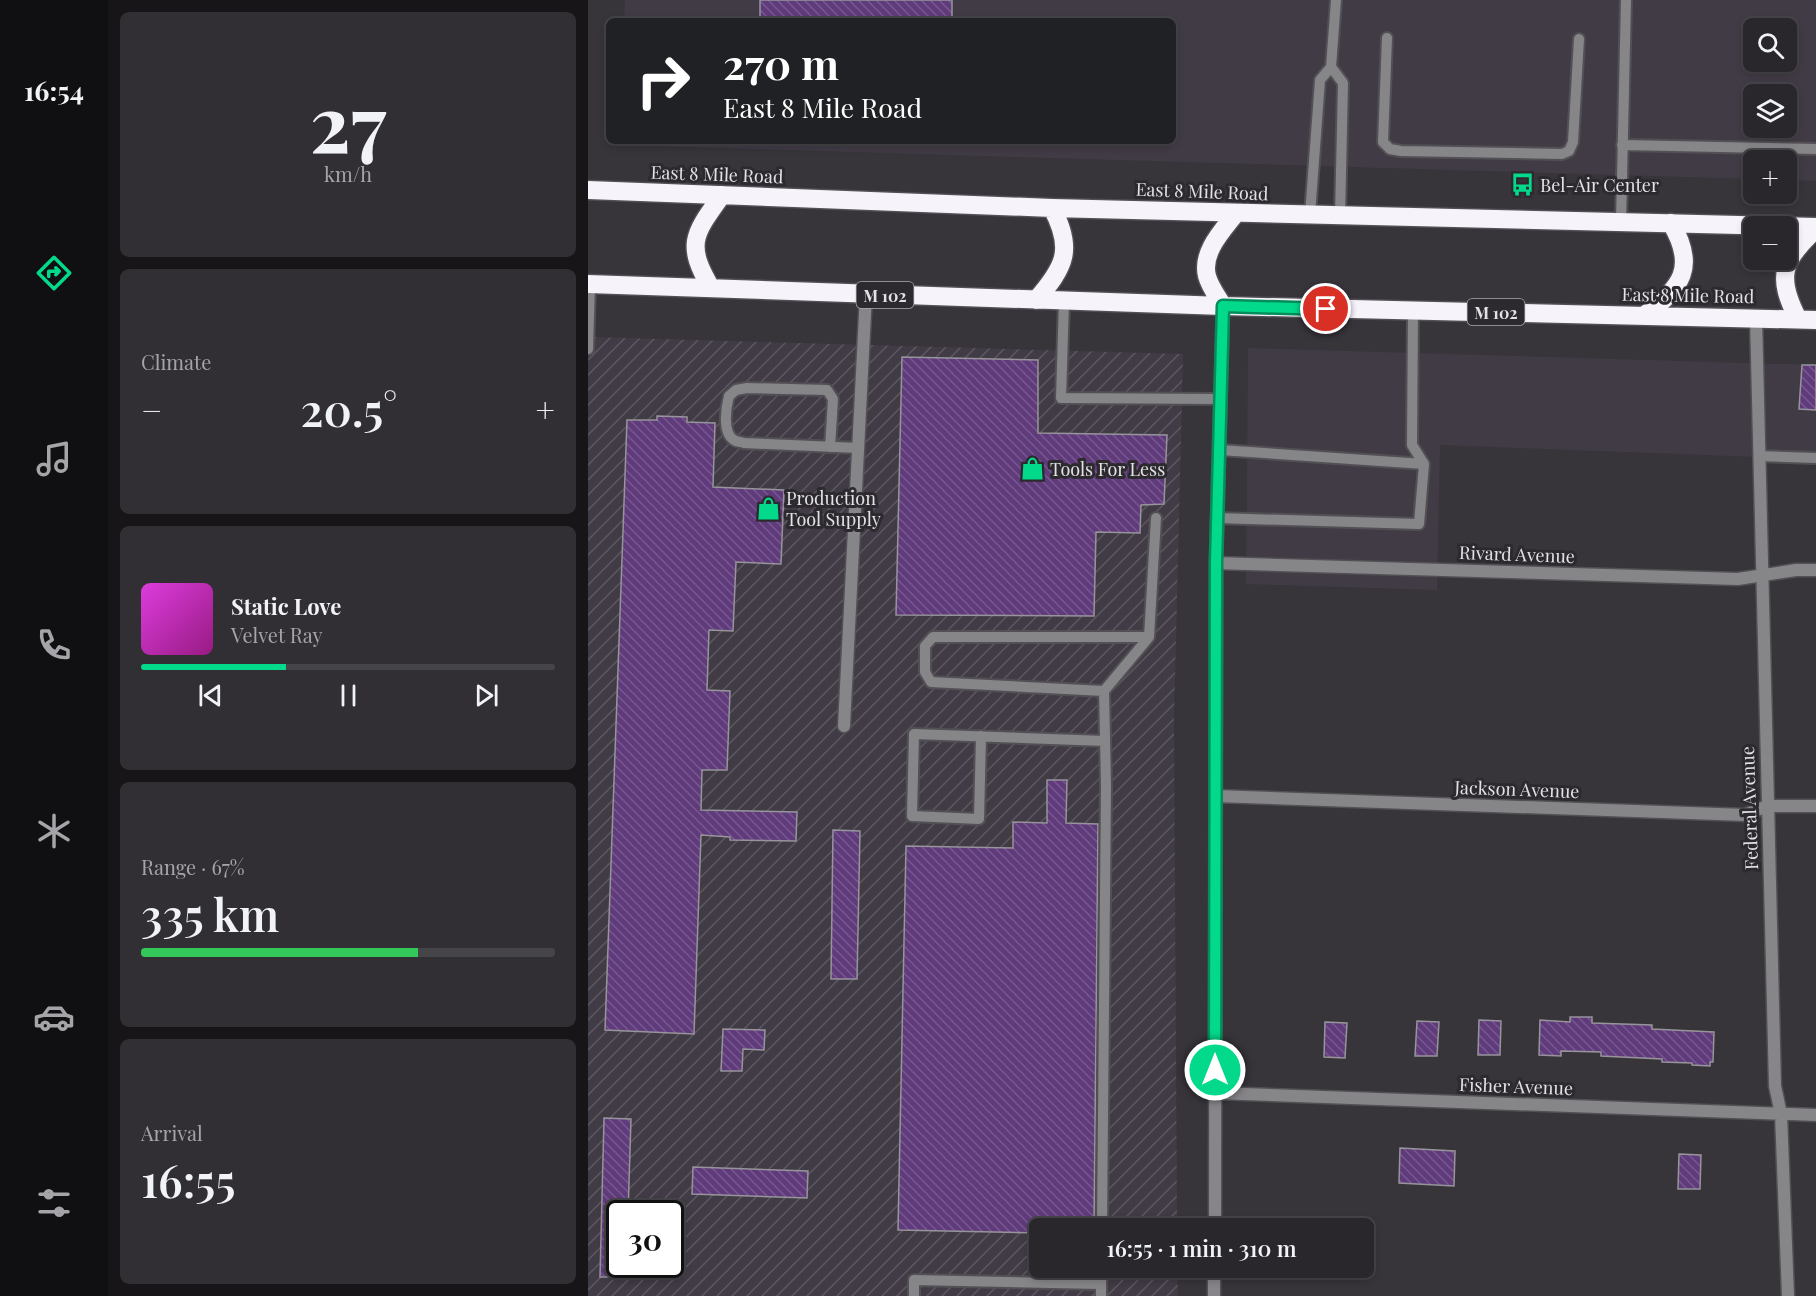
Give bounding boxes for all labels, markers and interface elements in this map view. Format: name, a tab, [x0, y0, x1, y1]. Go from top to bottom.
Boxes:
map controls	[1743, 18, 1797, 270]
button: search	[1743, 18, 1797, 72]
text: 270 m	[723, 35, 839, 91]
icon: right	[624, 42, 702, 120]
text: 27	[310, 69, 386, 173]
text: 16:54	[24, 72, 84, 108]
button: layers	[1743, 84, 1797, 138]
text: East 8 Mile Road	[723, 89, 922, 125]
button: +	[1743, 150, 1797, 204]
text: km/h	[324, 160, 372, 187]
street label: East 8 Mile Road	[650, 160, 784, 188]
bus stop icon: Bel-Air Center	[1509, 172, 1535, 198]
place label: Bel-Air Center	[1540, 173, 1659, 197]
street label: East 8 Mile Road	[1135, 177, 1269, 205]
button: −	[1743, 216, 1797, 270]
icon: directions	[33, 252, 75, 294]
road number: M 102	[856, 282, 914, 308]
street label: East 8 Mile Road	[1621, 282, 1755, 308]
pin	[1300, 283, 1351, 334]
icon: arrive	[1309, 292, 1342, 325]
road number: M 102	[1468, 299, 1524, 325]
text: Climate	[141, 348, 211, 375]
text: 20.5°	[301, 378, 397, 438]
text: −	[141, 387, 162, 431]
text: +	[536, 387, 555, 431]
icon: music	[33, 438, 75, 480]
shop icon: Tools For Less	[1019, 456, 1045, 482]
place label: Tools For Less	[1050, 457, 1165, 481]
place label: Production Tool Supply	[786, 486, 881, 531]
shop icon: Production Tool Supply	[755, 495, 781, 521]
street label: Rivard Avenue	[1459, 540, 1575, 568]
text: Static Love	[231, 591, 341, 621]
text: Velvet Ray	[231, 621, 323, 648]
icon: phone	[33, 624, 75, 666]
icon: previous	[194, 679, 227, 712]
icon: pause	[332, 679, 365, 712]
icon: next	[470, 679, 503, 712]
street label: Federal Avenue	[1735, 746, 1763, 870]
street label: Jackson Avenue	[1453, 775, 1580, 803]
icon: climate	[33, 810, 75, 852]
text: Range · 67%	[141, 853, 245, 880]
text: 335 km	[141, 883, 279, 943]
icon: car	[33, 996, 75, 1038]
position arrow	[1183, 1038, 1247, 1102]
street label: Fisher Avenue	[1459, 1072, 1573, 1100]
text: Arrival	[141, 1119, 203, 1146]
text: 16:55	[141, 1149, 235, 1209]
icon: filters	[33, 1182, 75, 1224]
speed limit sign: 30	[606, 1200, 684, 1278]
text: 16:55 · 1 min · 310 m	[1106, 1233, 1297, 1263]

